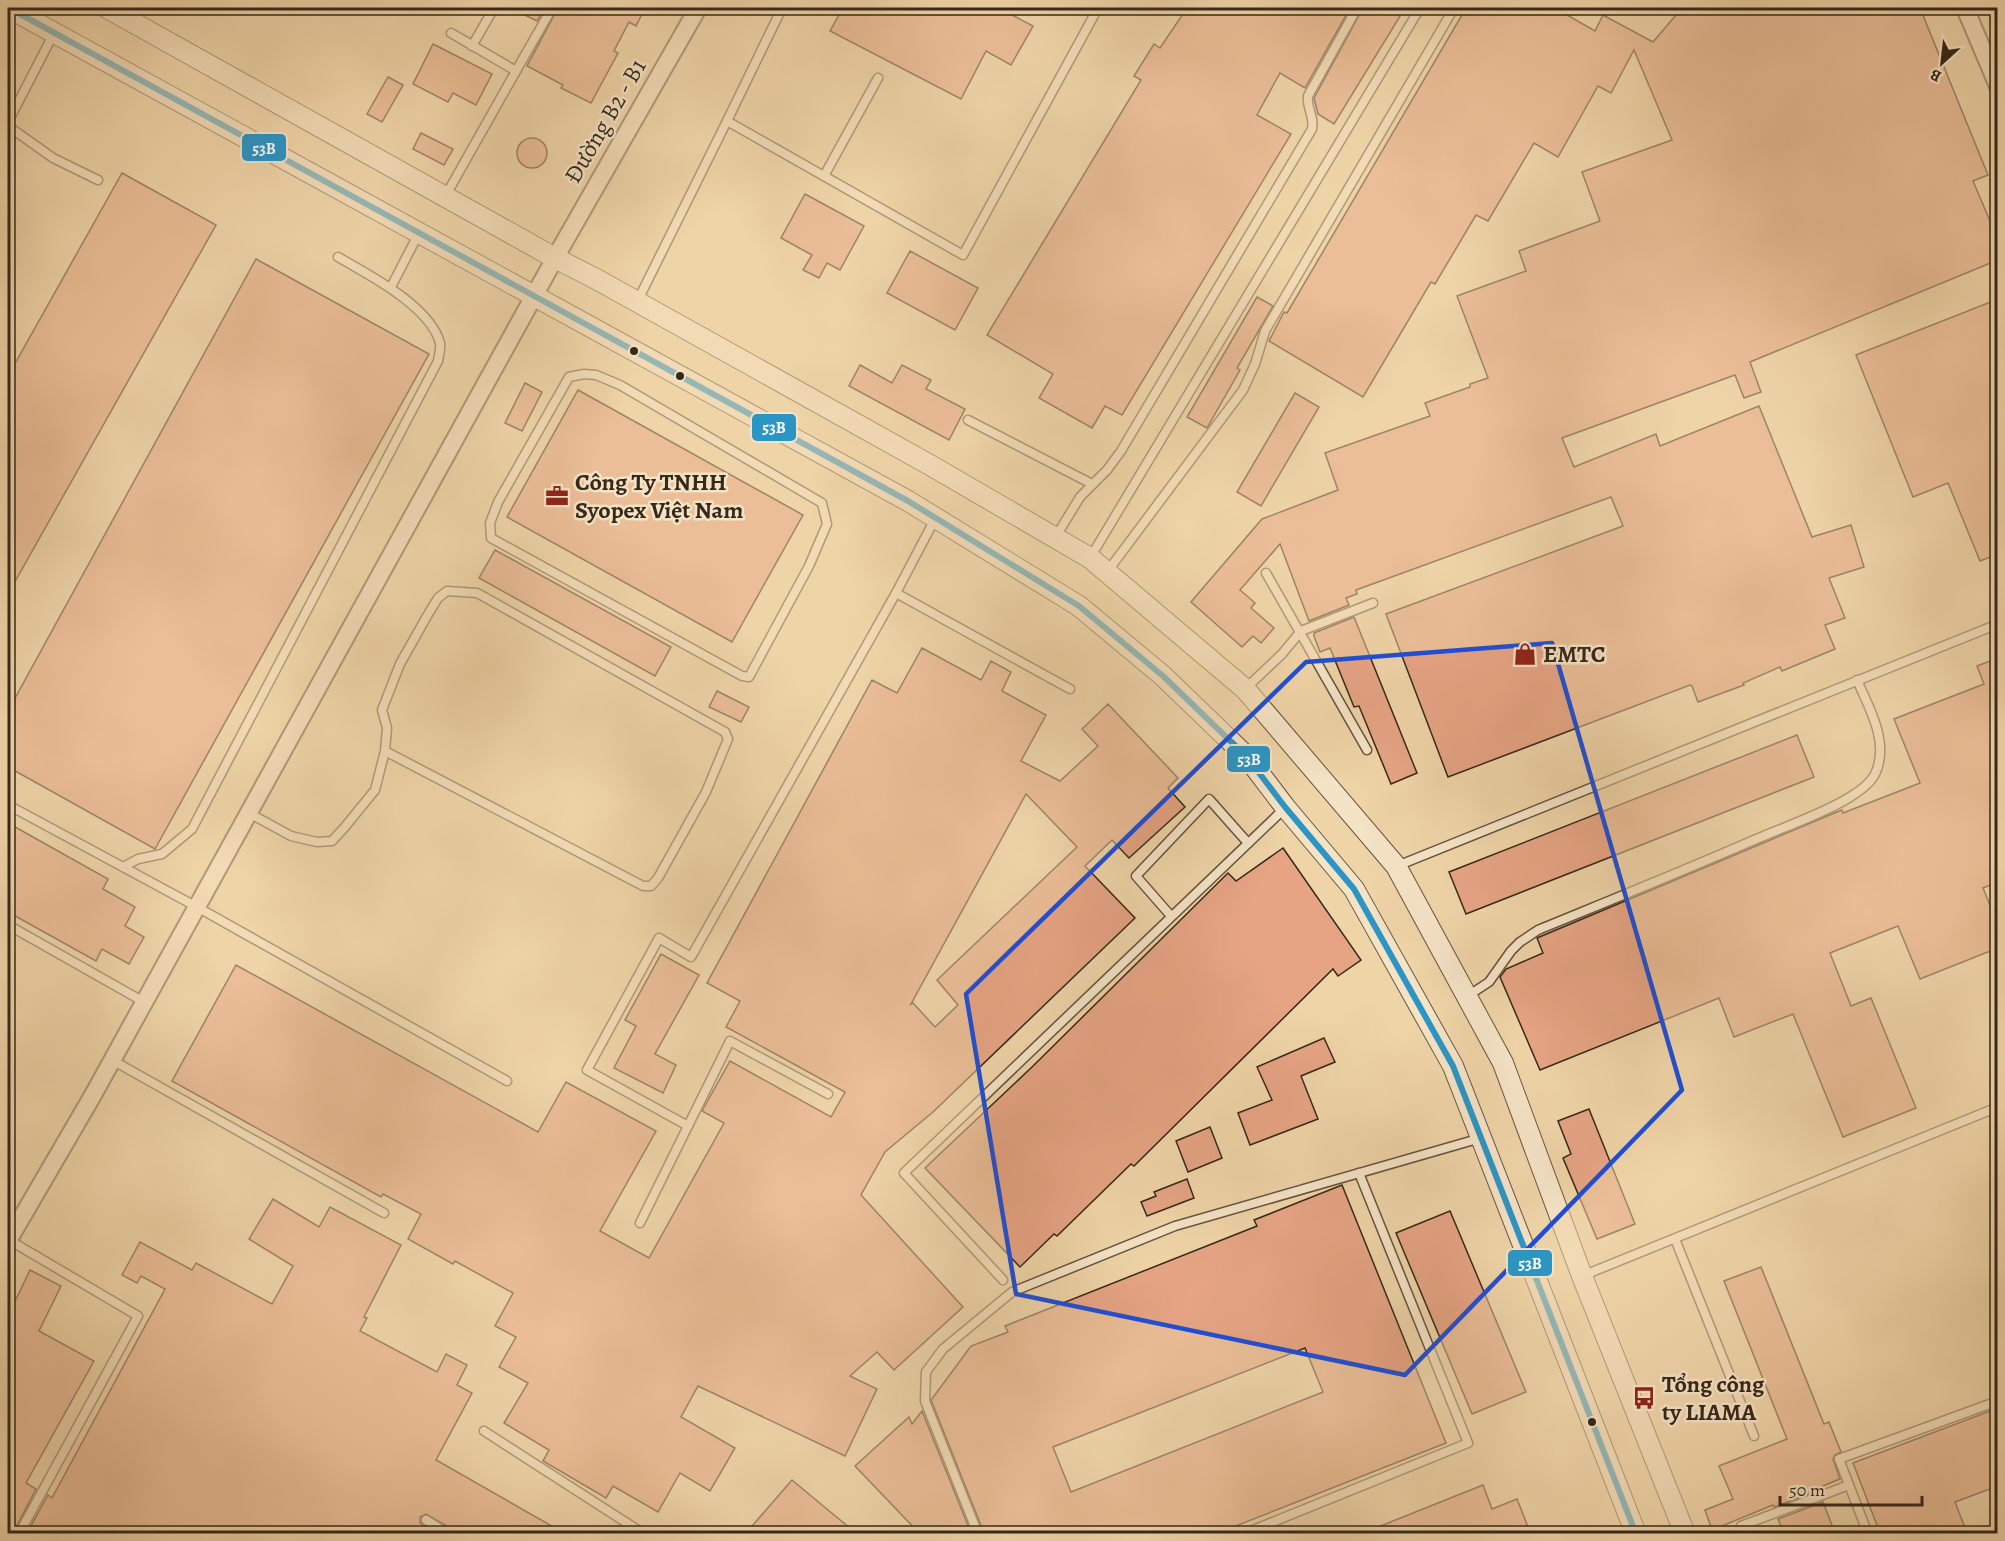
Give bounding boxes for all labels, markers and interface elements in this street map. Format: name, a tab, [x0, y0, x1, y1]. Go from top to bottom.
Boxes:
north arrow	[1912, 33, 1972, 93]
street label: Đường B2 - B1	[556, 53, 654, 189]
text: B	[1926, 63, 1945, 88]
line badge: 53B	[241, 133, 287, 162]
text: 53B	[252, 138, 276, 160]
unlabelled marker	[628, 345, 640, 357]
unlabelled marker	[674, 370, 686, 382]
line badge: 53B	[751, 413, 797, 442]
text: 53B	[762, 417, 786, 439]
place label: Công Ty TNHH Syopex Việt Nam	[575, 466, 743, 526]
office icon: Công Ty TNHH Syopex Việt Nam	[544, 483, 570, 509]
place label: EMTC	[1543, 638, 1606, 670]
shop icon: EMTC	[1512, 641, 1538, 667]
line badge: 53B	[1226, 745, 1271, 773]
text: 53B	[1237, 749, 1261, 771]
line badge: 53B	[1507, 1249, 1553, 1277]
text: 53B	[1518, 1253, 1542, 1275]
place label: Tổng công ty LIAMA	[1662, 1368, 1765, 1428]
bus stop icon: Tổng công ty LIAMA	[1631, 1385, 1657, 1411]
unlabelled marker	[1586, 1416, 1598, 1428]
scale bar	[1780, 1469, 1922, 1507]
text: 50 m	[1789, 1478, 1825, 1502]

